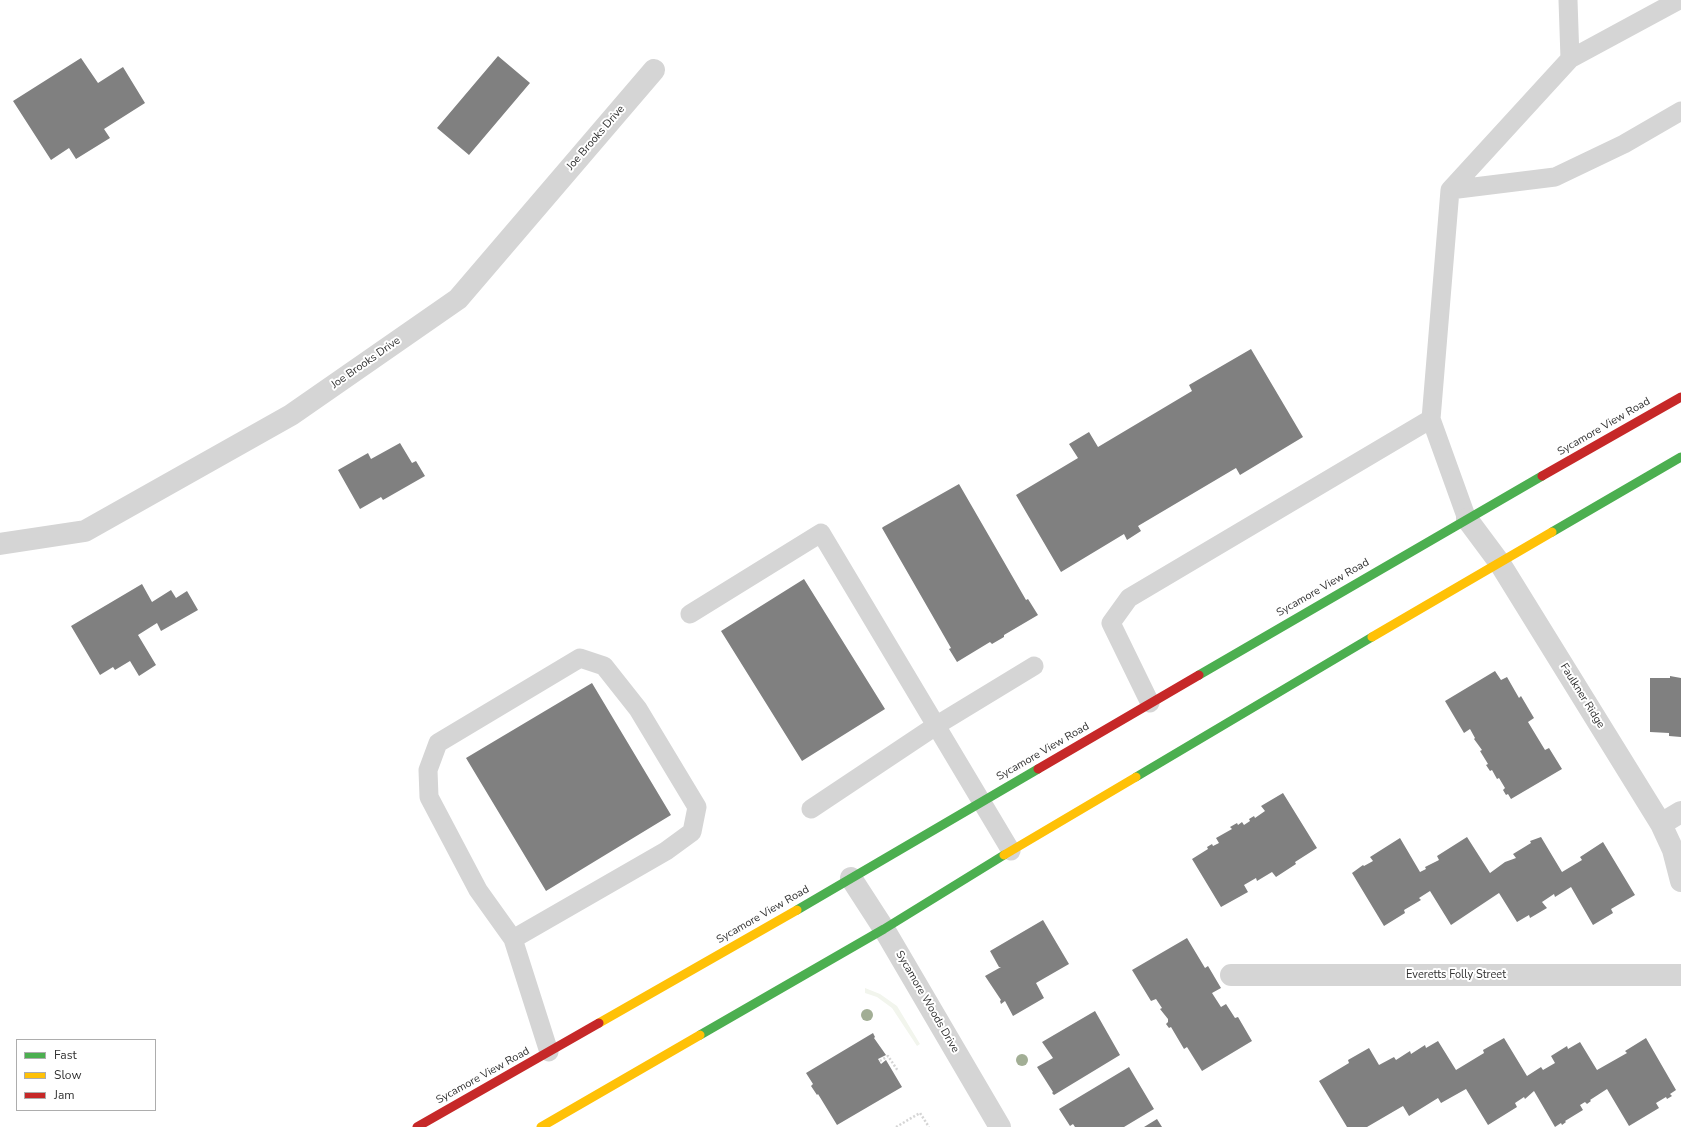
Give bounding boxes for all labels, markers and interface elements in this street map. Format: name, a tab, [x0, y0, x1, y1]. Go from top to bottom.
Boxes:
street label: Joe Brooks Drive	[564, 103, 628, 173]
street label: Joe Brooks Drive	[329, 334, 403, 392]
street label: Sycamore View Road	[1555, 395, 1653, 459]
street label: Sycamore View Road	[1274, 556, 1372, 620]
street label: Faulkner Ridge	[1557, 661, 1607, 731]
street label: Sycamore View Road	[994, 720, 1092, 784]
street label: Sycamore View Road	[714, 883, 812, 947]
street label: Sycamore Woods Drive	[892, 949, 962, 1055]
street label: Everetts Folly Street	[1406, 968, 1506, 982]
legend	[16, 1039, 156, 1111]
street label: Sycamore View Road	[434, 1045, 532, 1107]
text: Fast	[54, 1047, 77, 1063]
text: Slow	[54, 1067, 82, 1083]
text: Jam	[54, 1087, 75, 1103]

